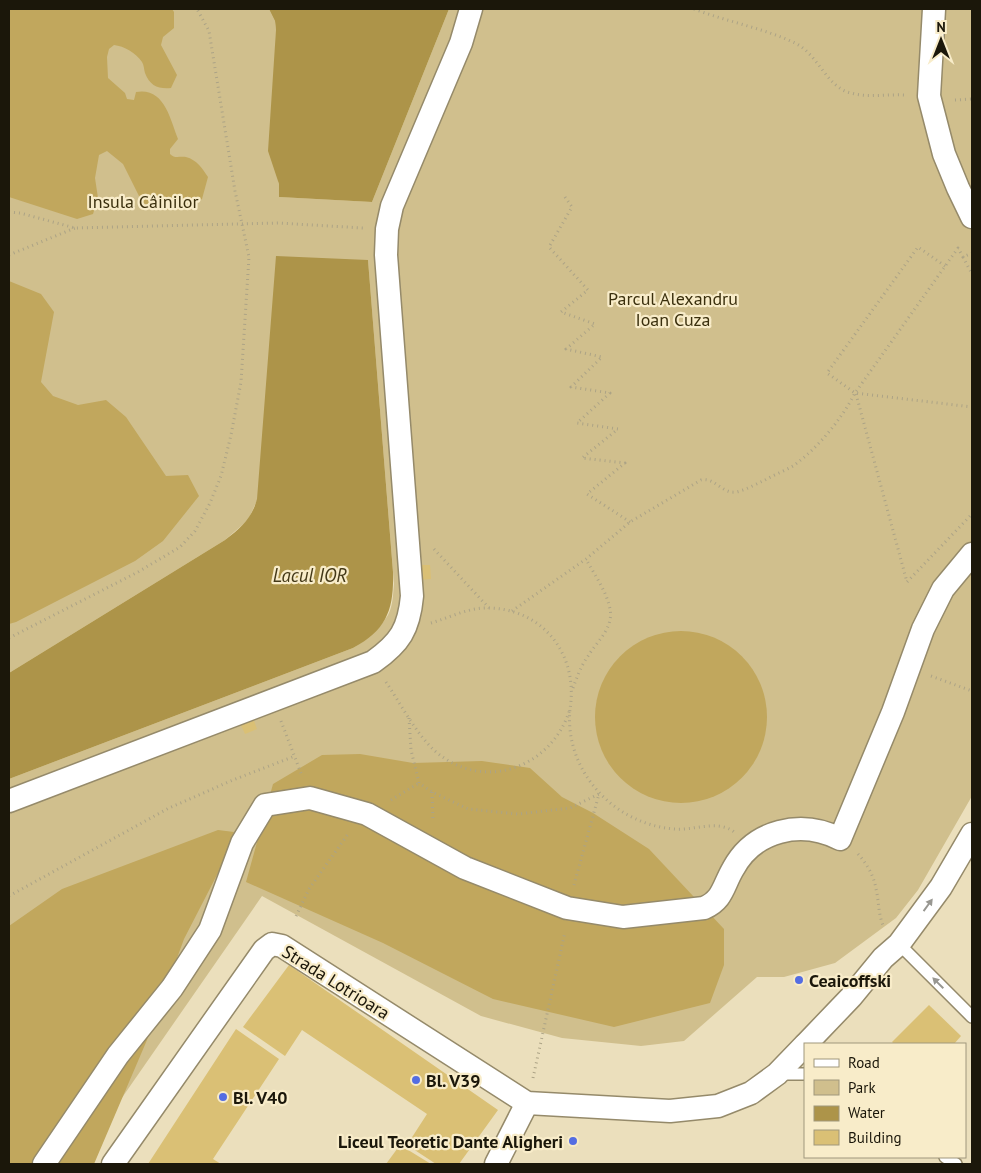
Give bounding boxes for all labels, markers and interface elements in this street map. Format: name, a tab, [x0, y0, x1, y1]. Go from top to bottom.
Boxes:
north arrow	[916, 15, 966, 65]
text: N	[936, 18, 946, 36]
park label: Insula Câinilor	[87, 190, 199, 213]
park label: Parcul Alexandru Ioan Cuza	[608, 287, 738, 331]
water label: Lacul IOR	[273, 563, 347, 587]
one-way arrow	[923, 898, 933, 912]
street label: Strada Lotrioara	[278, 940, 394, 1024]
place label: Ceaicoffski	[809, 969, 891, 992]
marker: Ceaicoffski	[793, 974, 805, 986]
one-way arrow	[932, 977, 944, 989]
legend	[804, 1043, 966, 1158]
text: Road	[848, 1053, 880, 1072]
place label: Bl. V39	[426, 1069, 480, 1092]
marker: Bl. V39	[410, 1074, 422, 1086]
text: Park	[848, 1078, 876, 1097]
place label: Bl. V40	[233, 1086, 287, 1109]
marker: Bl. V40	[217, 1091, 229, 1103]
text: Water	[848, 1103, 885, 1122]
text: Building	[848, 1128, 902, 1147]
place label: Liceul Teoretic Dante Aligheri	[338, 1130, 563, 1153]
marker: Liceul Teoretic Dante Aligheri	[567, 1135, 579, 1147]

